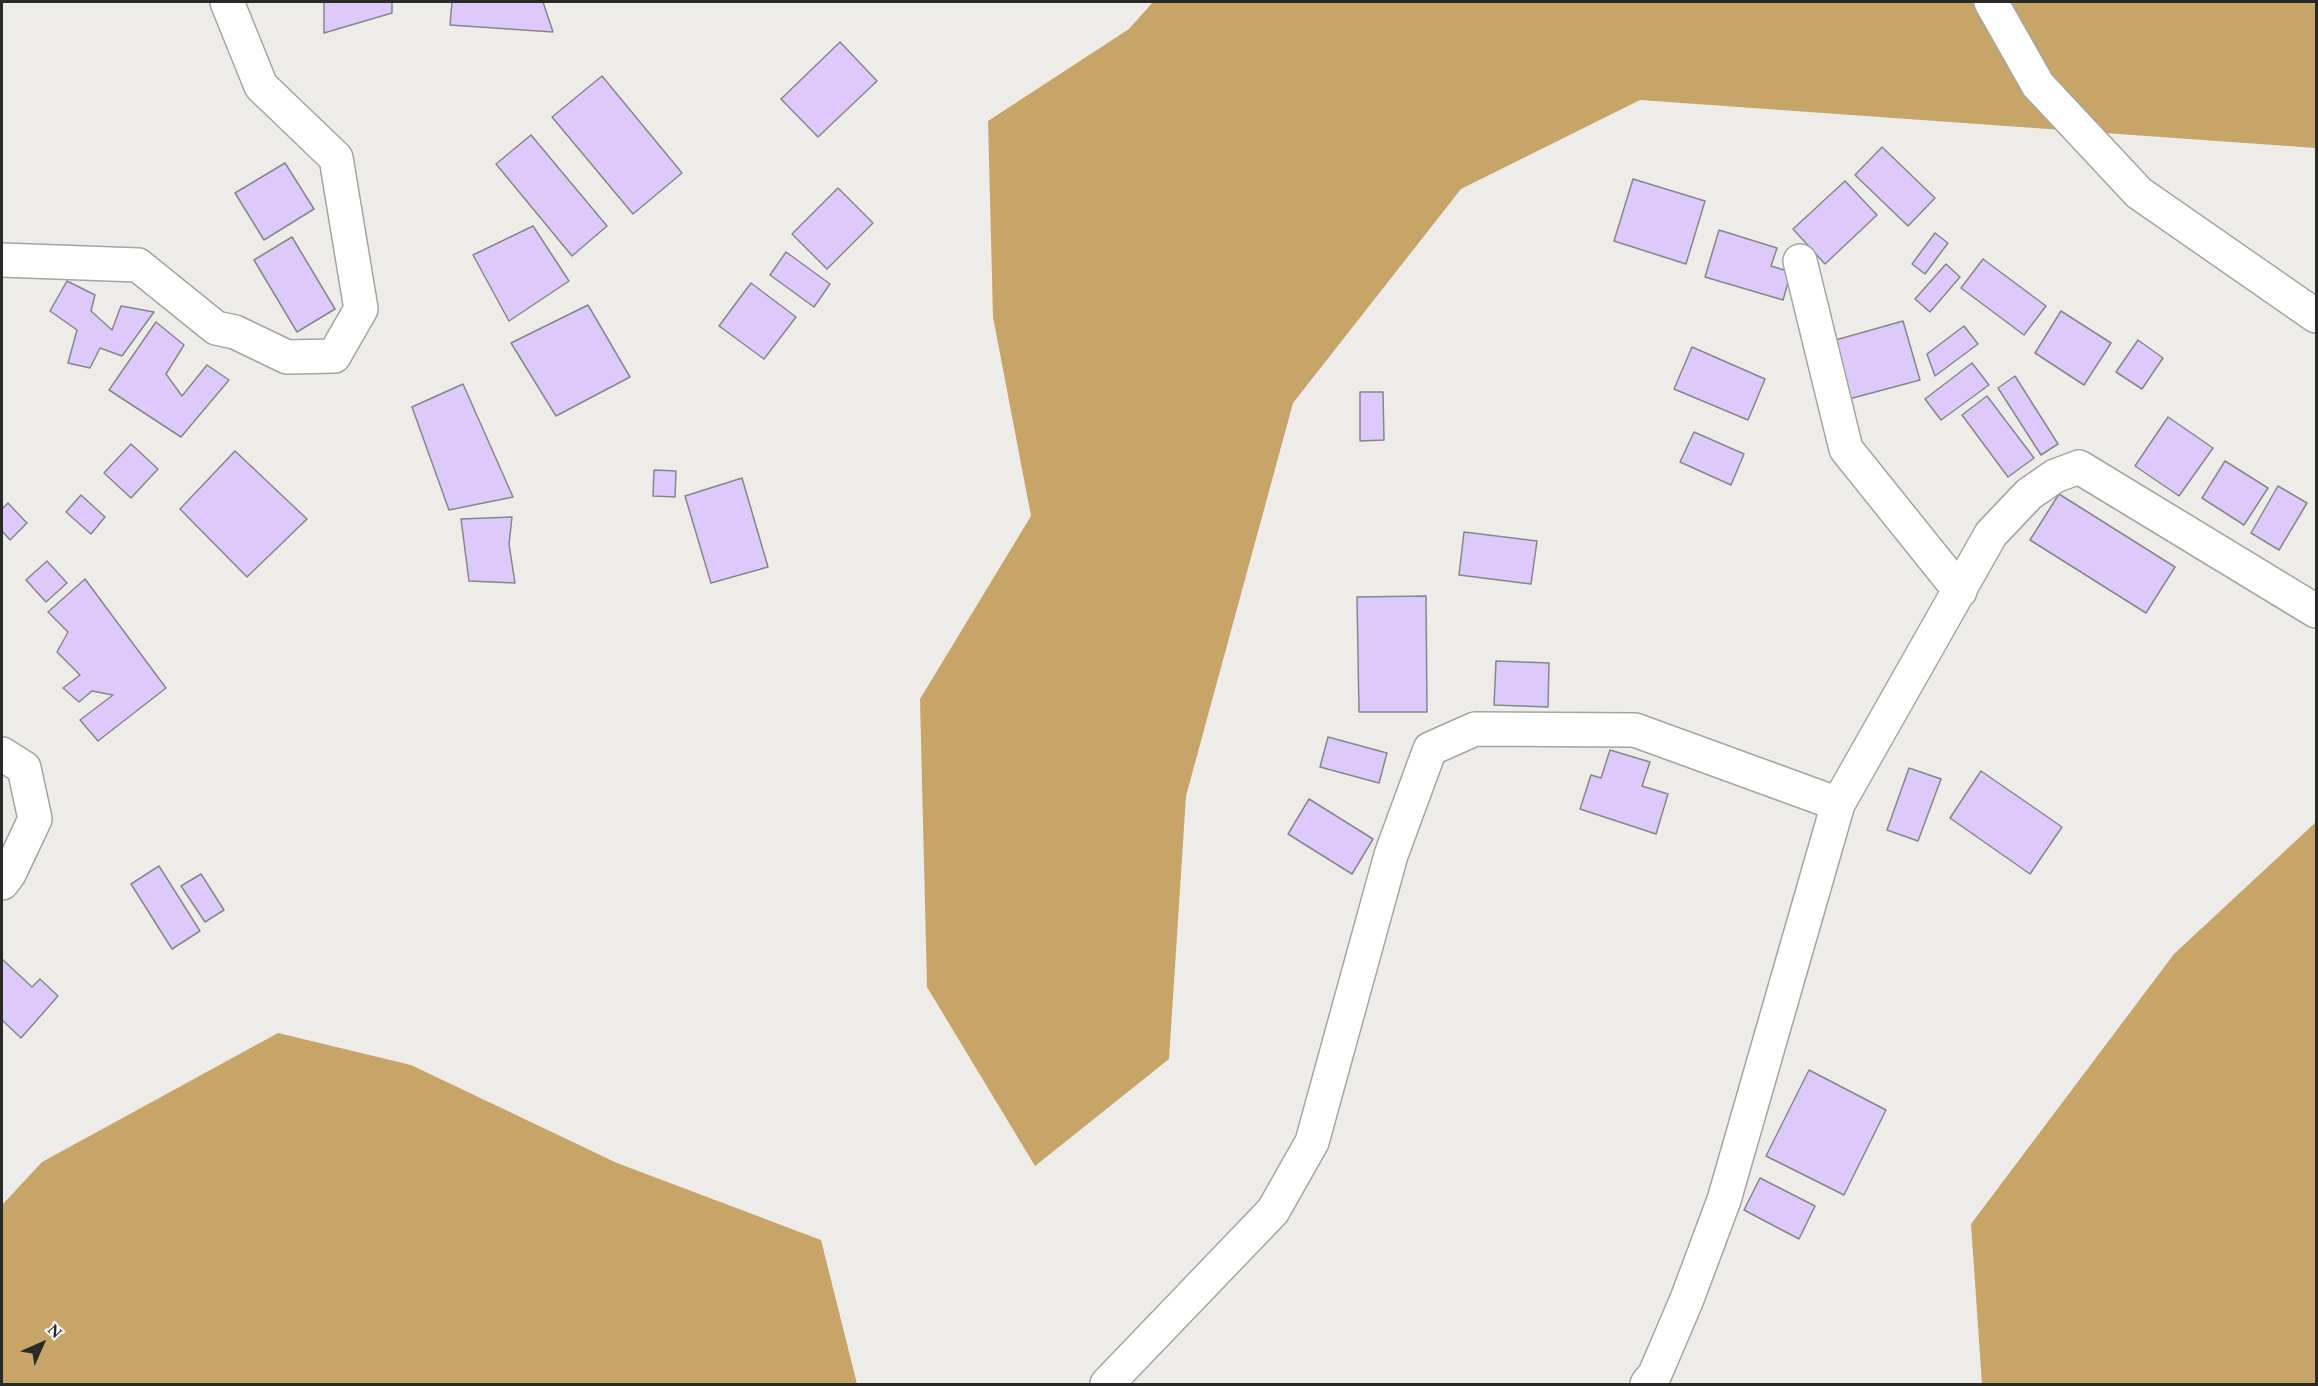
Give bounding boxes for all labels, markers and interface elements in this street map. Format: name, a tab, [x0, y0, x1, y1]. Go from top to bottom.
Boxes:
north arrow	[12, 1314, 72, 1374]
text: N	[42, 1318, 68, 1344]

